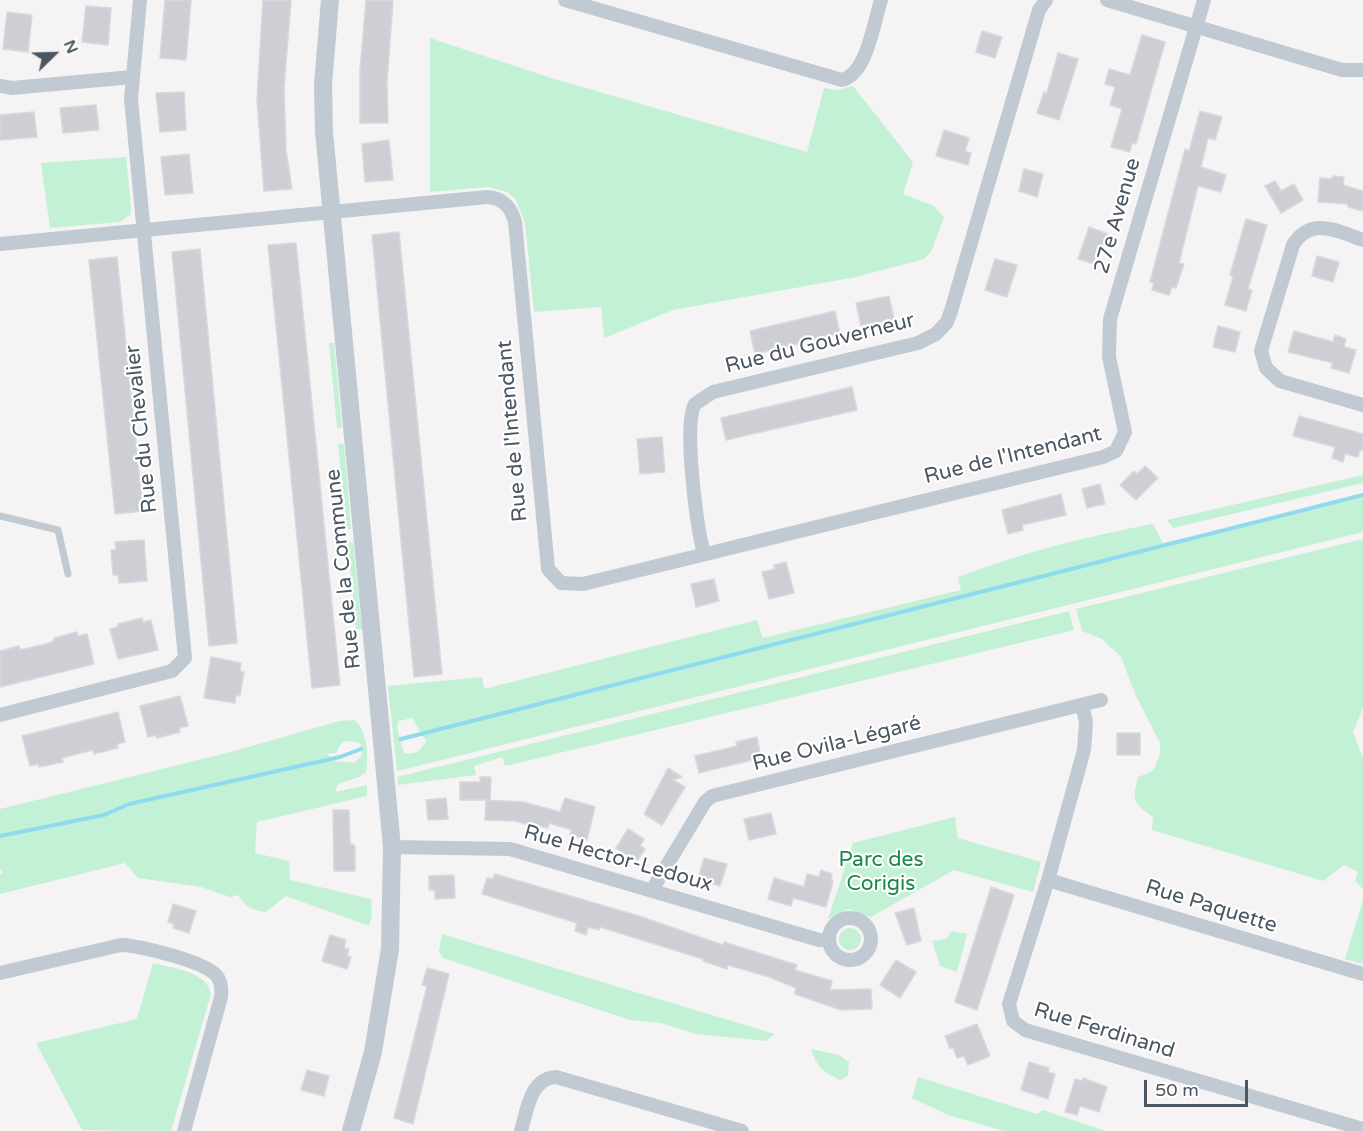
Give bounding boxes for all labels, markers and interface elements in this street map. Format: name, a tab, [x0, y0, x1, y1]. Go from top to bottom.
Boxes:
north arrow	[24, 24, 84, 84]
text: N	[59, 37, 82, 57]
street label: 27e Avenue	[1090, 155, 1146, 277]
street label: Rue du Gouverneur	[723, 308, 917, 380]
street label: Rue de l'Intendant	[493, 339, 533, 523]
street label: Rue du Chevalier	[121, 344, 163, 514]
street label: Rue de l'Intendant	[922, 422, 1104, 490]
street label: Rue de la Commune	[321, 468, 367, 670]
street label: Rue Ovila-Légaré	[750, 711, 924, 777]
street label: Rue Hector-Ledoux	[521, 820, 715, 898]
park label: Parc des Corigis	[839, 847, 923, 897]
street label: Rue Paquette	[1142, 875, 1280, 939]
street label: Rue Ferdinand	[1031, 998, 1177, 1064]
scale bar	[1147, 1068, 1250, 1106]
text: 50 m	[1155, 1079, 1199, 1101]

